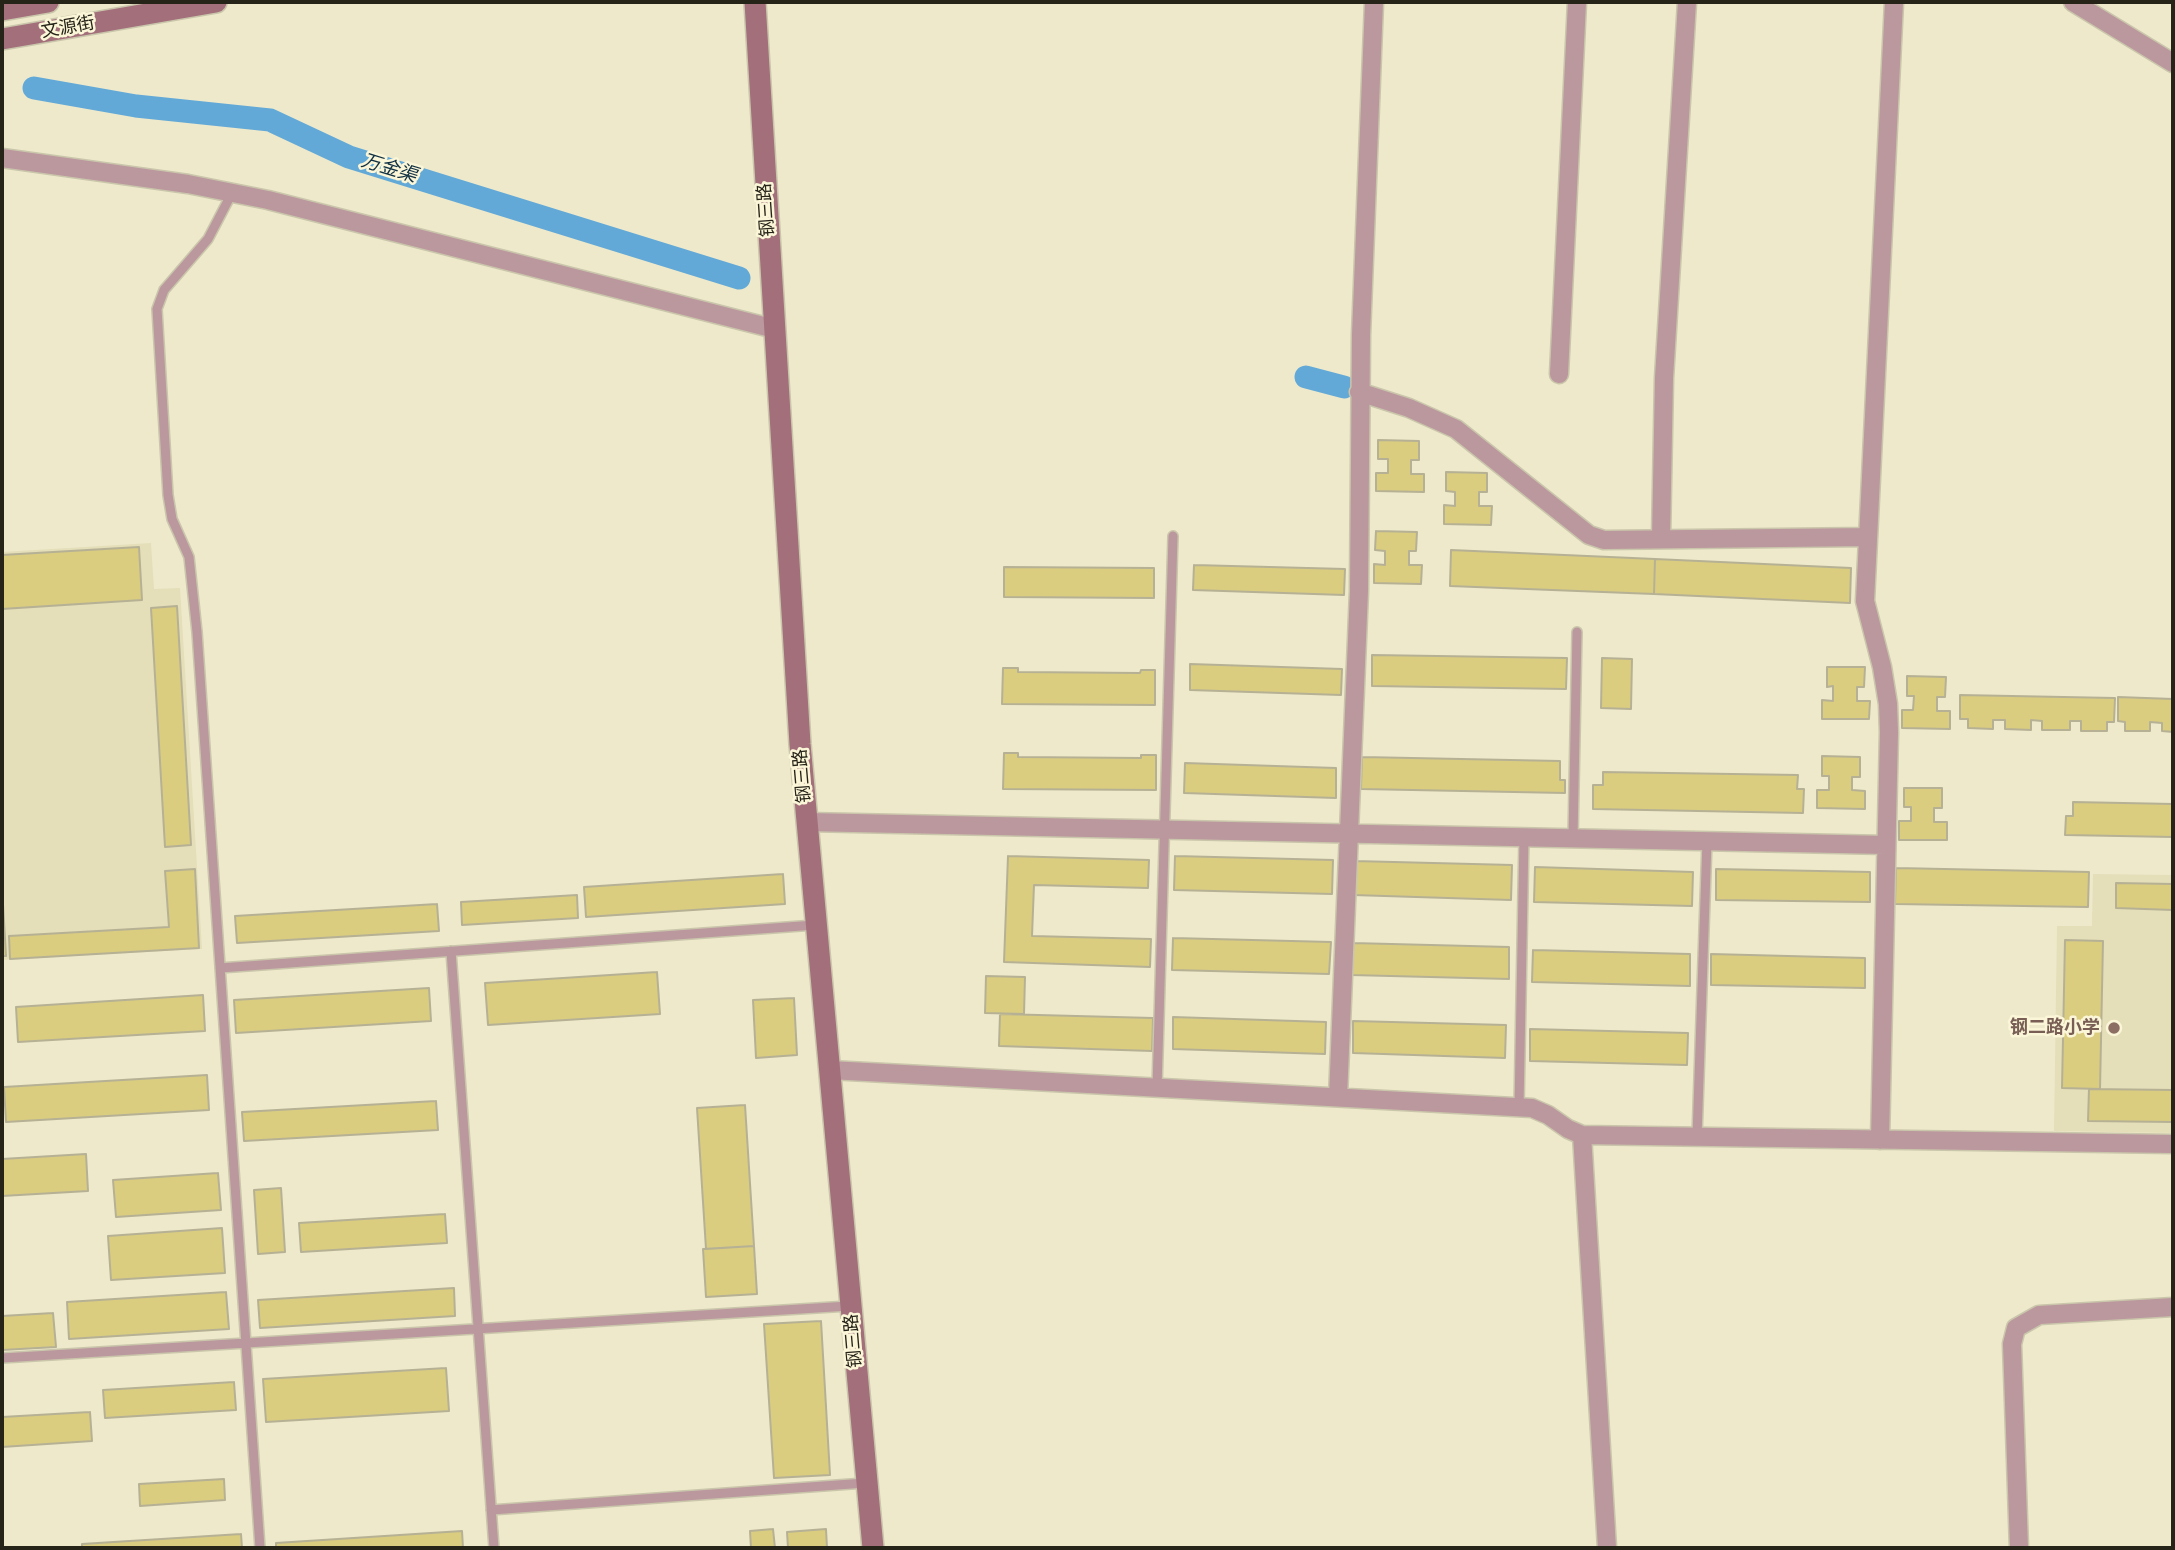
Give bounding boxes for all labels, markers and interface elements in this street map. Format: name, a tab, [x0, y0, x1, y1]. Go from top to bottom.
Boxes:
street label: 文源街	[40, 13, 96, 43]
water label: 万金渠	[358, 150, 420, 188]
street label: 钢三路	[754, 182, 780, 238]
street label: 钢三路	[790, 748, 816, 804]
place label: 钢二路小学	[2010, 1017, 2100, 1039]
marker: 钢二路小学	[2106, 1020, 2122, 1036]
street label: 钢三路	[841, 1313, 867, 1369]

